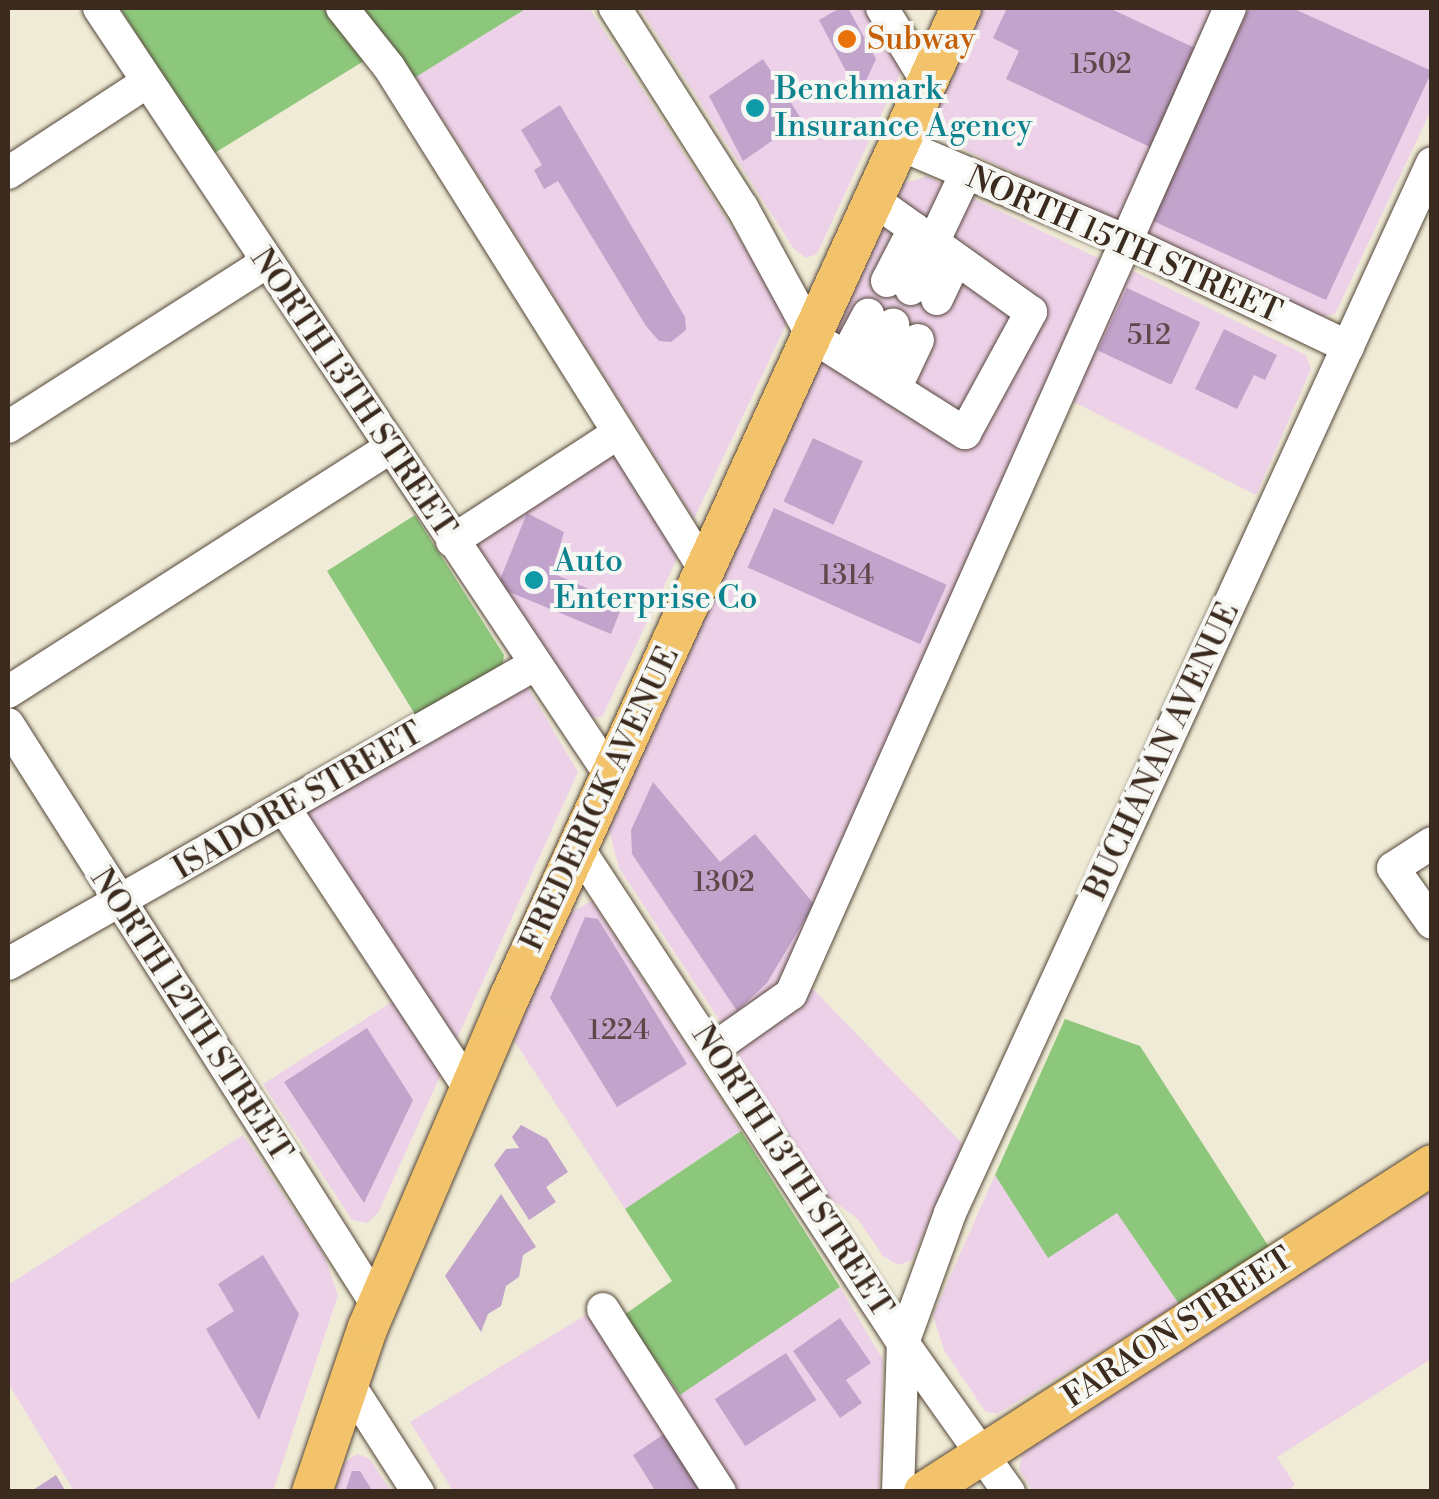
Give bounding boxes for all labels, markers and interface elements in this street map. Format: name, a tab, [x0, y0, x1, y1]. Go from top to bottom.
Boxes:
place label: Subway	[867, 20, 975, 58]
marker: Subway	[836, 28, 858, 50]
house number: 1502	[1070, 48, 1132, 82]
place label: Benchmark Insurance Agency	[775, 71, 1032, 146]
marker: Benchmark Insurance Agency	[744, 97, 766, 119]
street label: NORTH 15TH STREET	[961, 158, 1287, 332]
street label: NORTH 13TH STREET	[242, 241, 464, 545]
house number: 512	[1127, 319, 1171, 353]
place label: Auto Enterprise Co	[554, 543, 757, 618]
house number: 1314	[820, 559, 874, 593]
marker: Auto Enterprise Co	[523, 569, 545, 591]
street label: BUCHANAN AVENUE	[1076, 596, 1248, 906]
street label: FREDERICK AVENUE	[513, 641, 687, 957]
street label: ISADORE STREET	[166, 714, 430, 888]
street label: NORTH 12TH STREET	[82, 861, 300, 1169]
house number: 1302	[693, 866, 755, 900]
house number: 1224	[588, 1014, 650, 1048]
street label: NORTH 13TH STREET	[683, 1018, 901, 1324]
street label: FARAON STREET	[1056, 1239, 1300, 1417]

